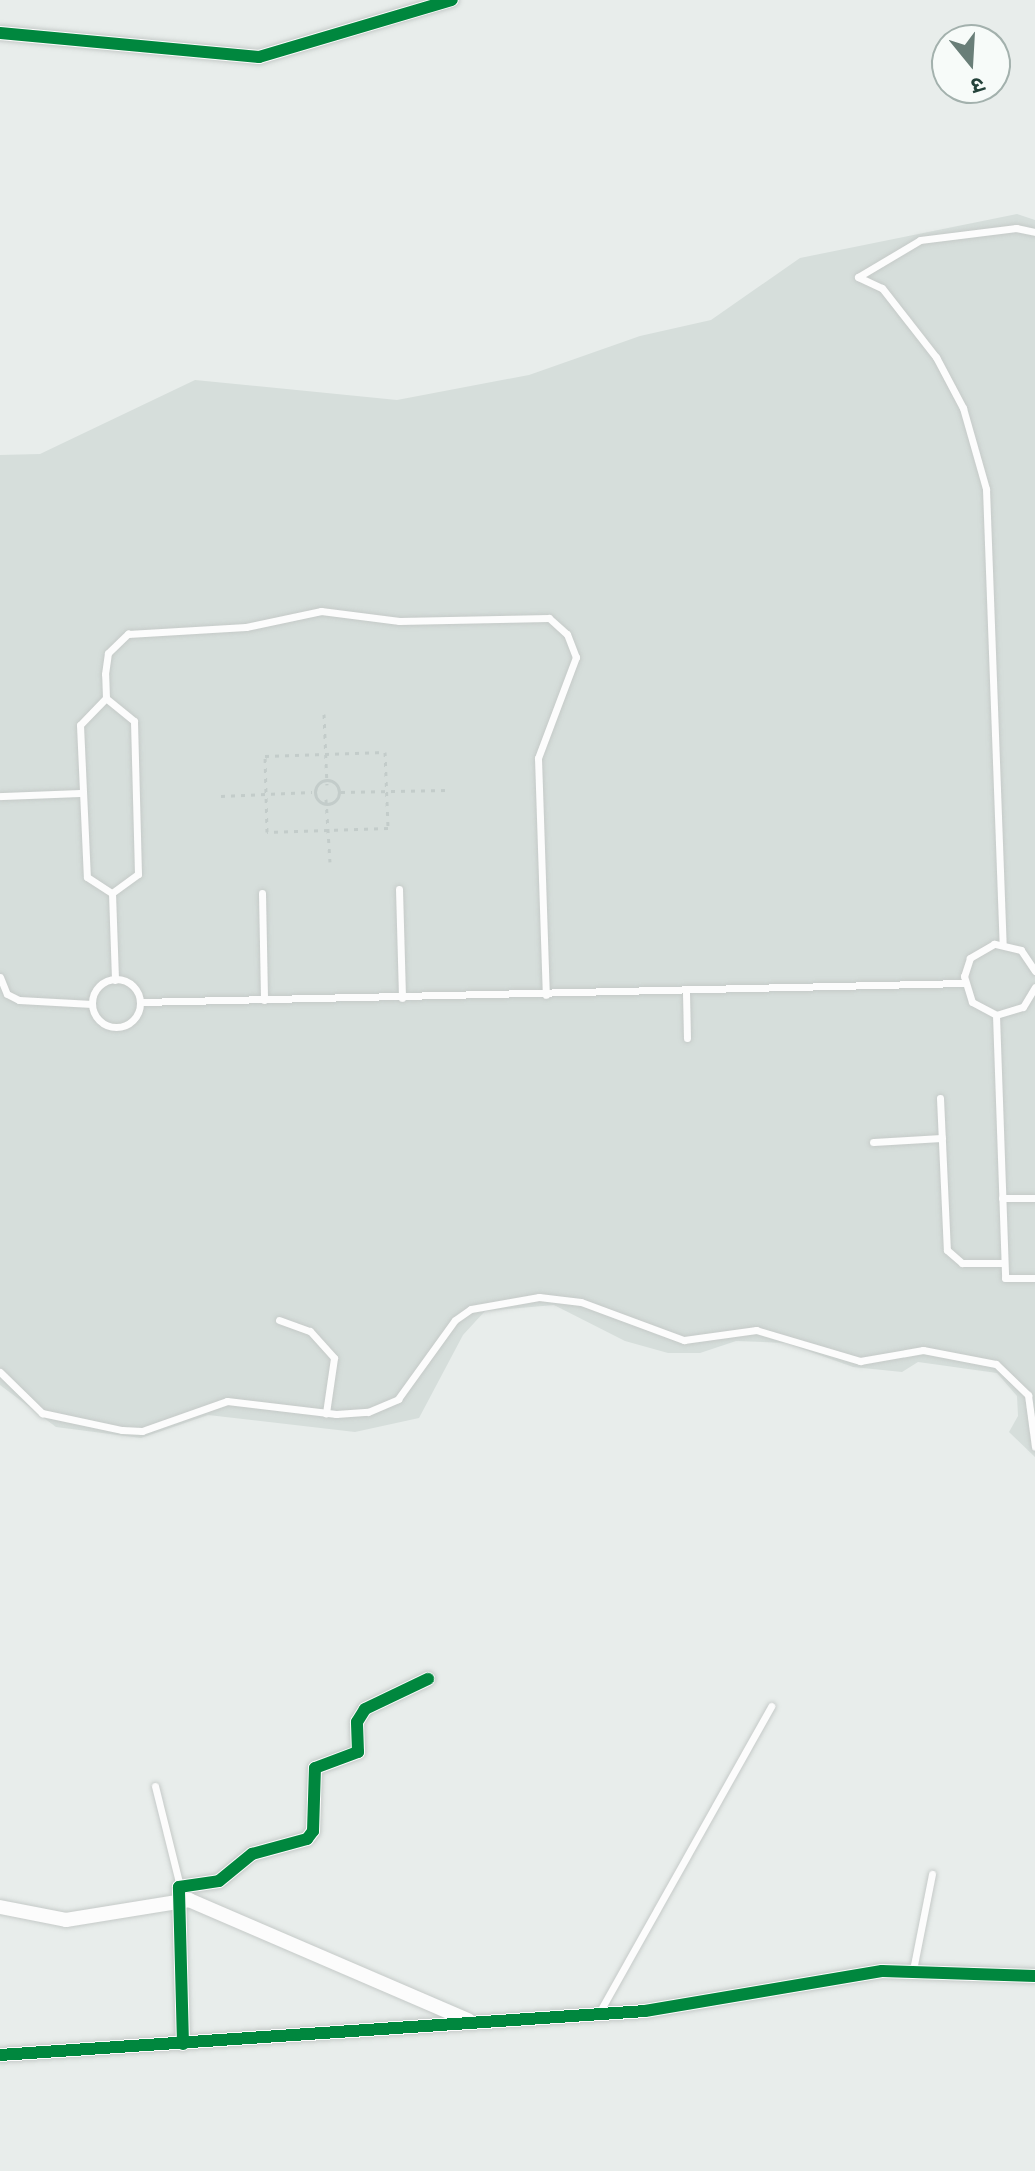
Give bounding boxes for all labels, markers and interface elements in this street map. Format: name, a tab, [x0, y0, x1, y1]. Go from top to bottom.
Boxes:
north arrow	[931, 24, 1011, 104]
text: उ	[968, 71, 988, 99]

